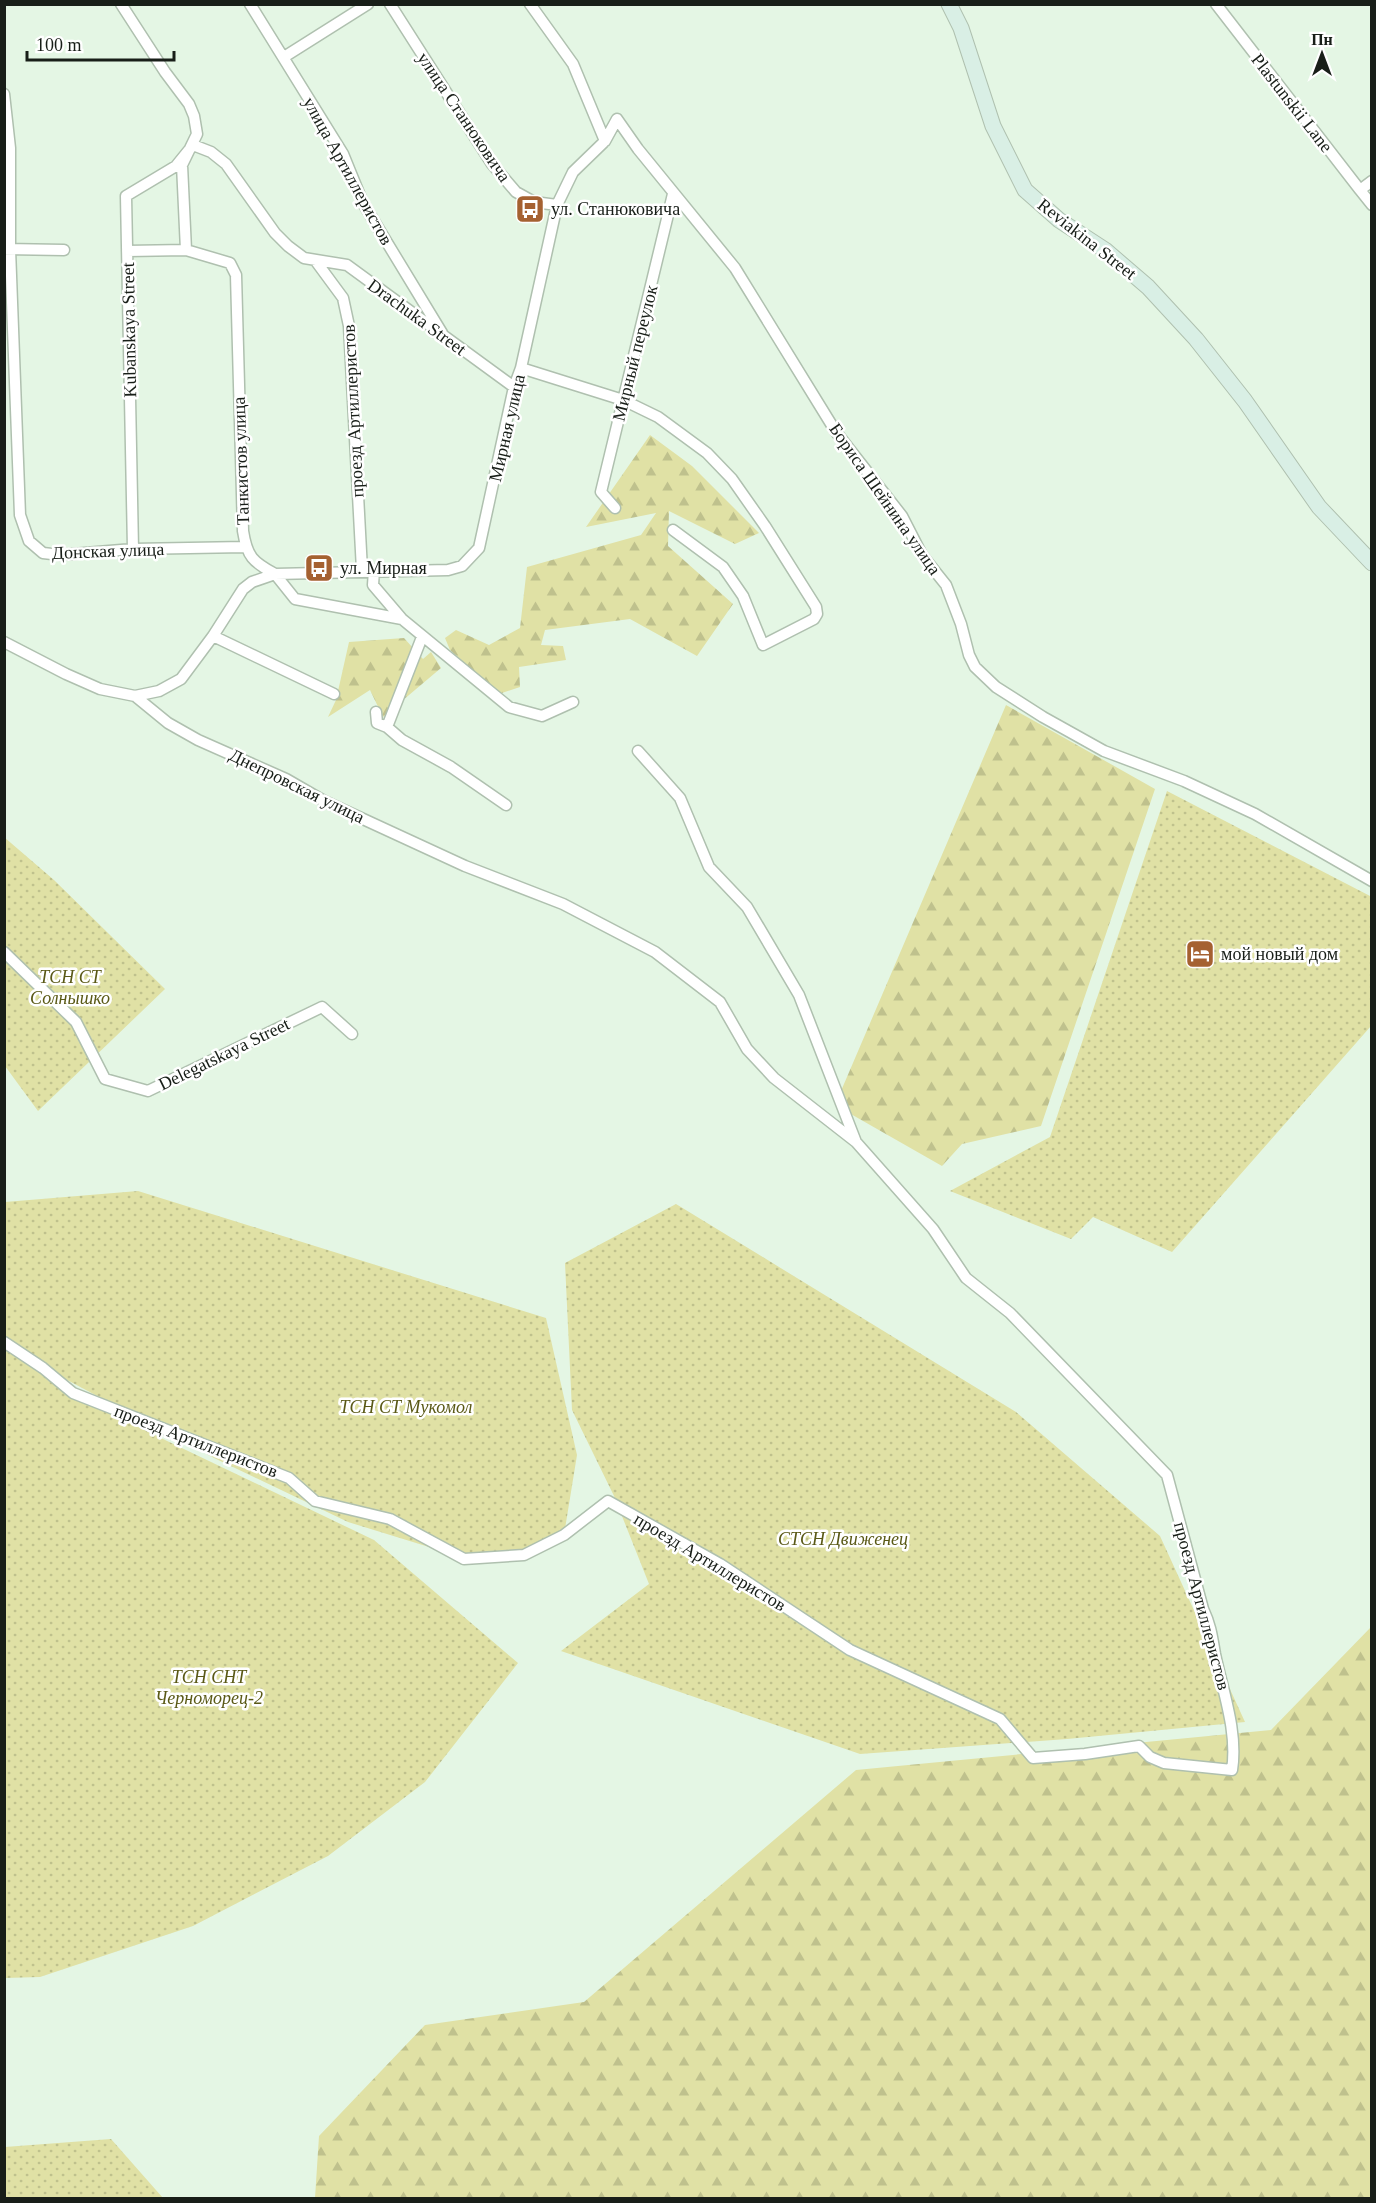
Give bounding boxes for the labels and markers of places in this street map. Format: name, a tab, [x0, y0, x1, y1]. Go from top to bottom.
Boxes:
bus stop icon: ул. Станюковича	[514, 193, 546, 225]
place label: ул. Станюковича	[551, 199, 680, 219]
bus stop icon: ул. Мирная	[303, 552, 335, 584]
place label: ул. Мирная	[340, 558, 427, 578]
hotel icon: мой новый дом	[1184, 938, 1216, 970]
place label: мой новый дом	[1221, 944, 1338, 964]

